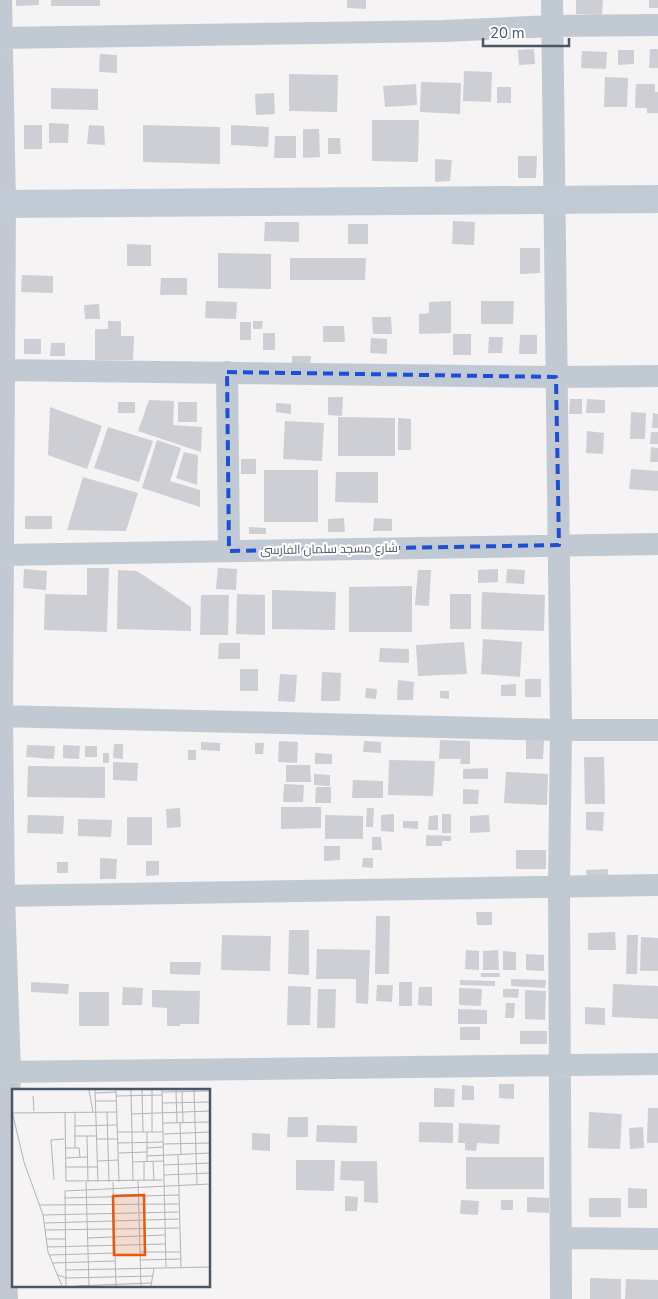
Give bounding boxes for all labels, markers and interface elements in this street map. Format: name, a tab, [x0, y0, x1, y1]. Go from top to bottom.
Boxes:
scale bar	[483, 15, 569, 47]
text: 20 m	[490, 23, 525, 43]
street label: شارع مسجد سلمان الفارسى	[260, 540, 398, 558]
inset map	[12, 1089, 210, 1286]

